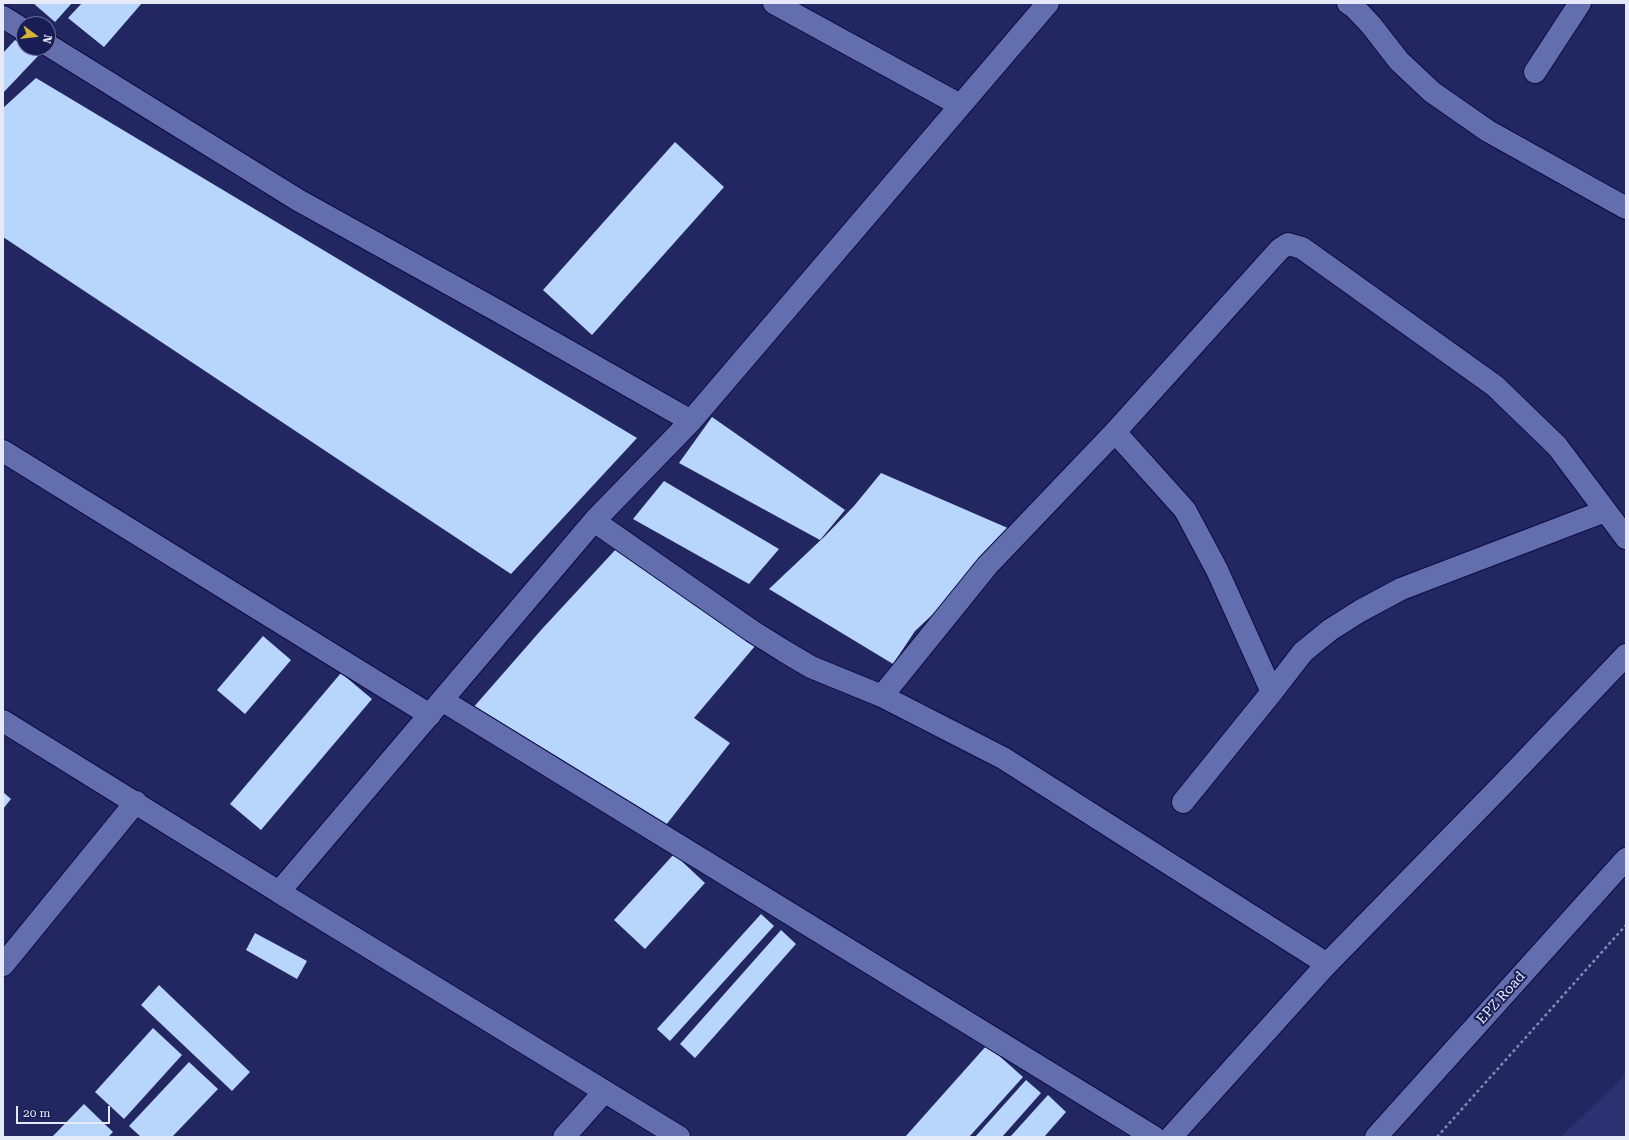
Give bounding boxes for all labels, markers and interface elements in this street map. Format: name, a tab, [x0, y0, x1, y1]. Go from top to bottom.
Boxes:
north arrow	[16, 16, 56, 56]
text: N	[40, 33, 54, 45]
street label: EPZ Road	[1473, 968, 1529, 1028]
scale bar	[18, 1098, 112, 1124]
text: 20 m	[23, 1106, 50, 1120]

